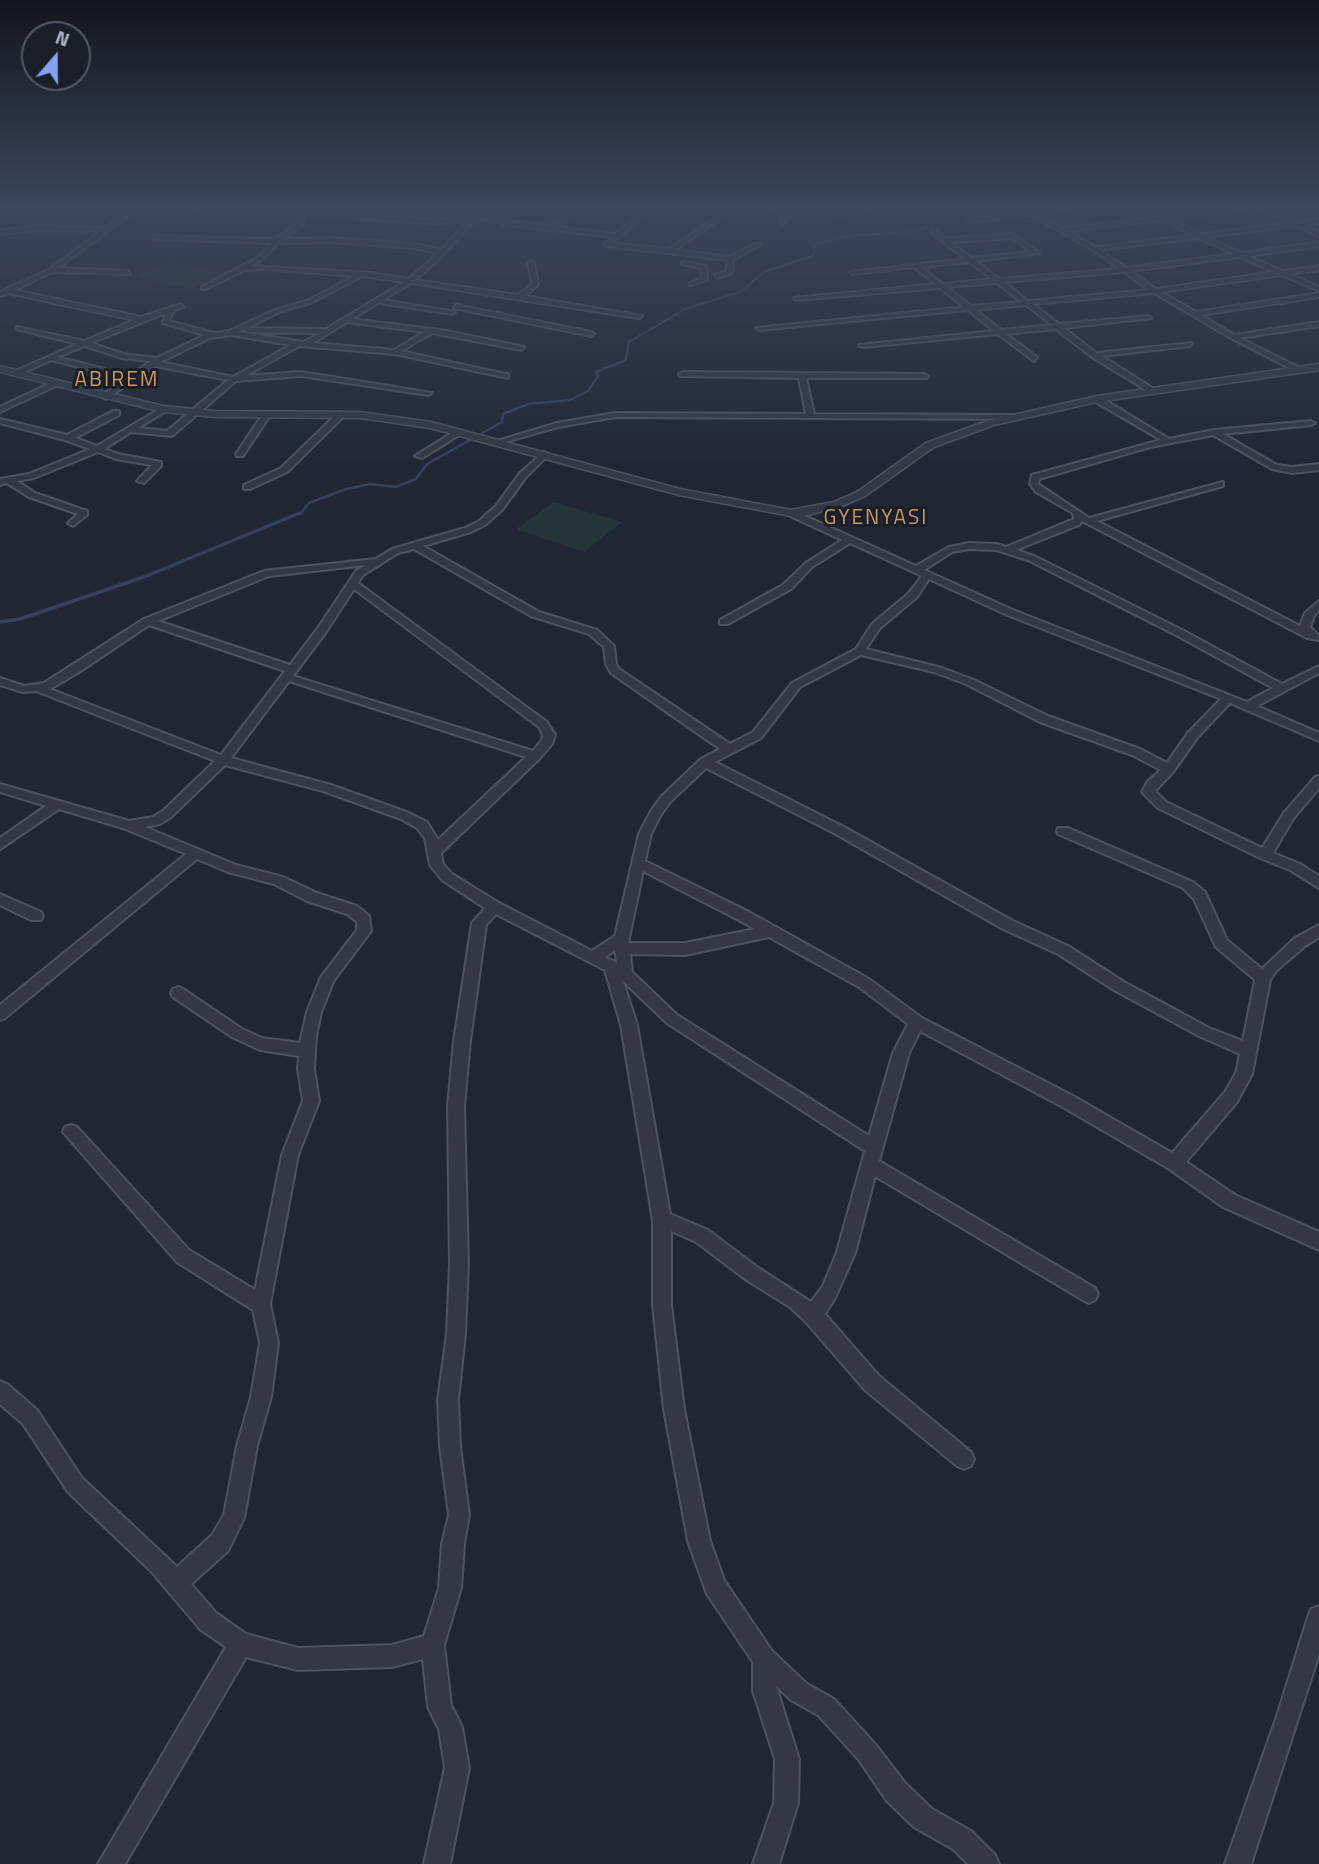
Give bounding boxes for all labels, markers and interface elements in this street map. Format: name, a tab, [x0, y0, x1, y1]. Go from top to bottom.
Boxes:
north arrow	[21, 21, 91, 91]
text: N	[52, 22, 74, 54]
district label: ABIREM	[75, 368, 159, 394]
district label: GYENYASI	[825, 506, 927, 532]

